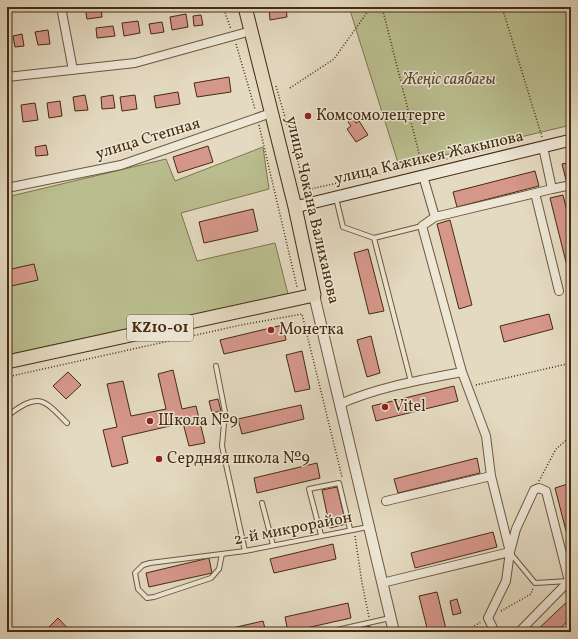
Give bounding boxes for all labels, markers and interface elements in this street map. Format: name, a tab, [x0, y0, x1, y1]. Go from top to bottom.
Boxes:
park label: Жеңіс саябағы	[401, 69, 496, 91]
place label: Комсомолецтерге	[316, 105, 446, 127]
marker: Комсомолецтерге	[303, 111, 313, 121]
street label: улица Степная	[93, 113, 203, 165]
street label: улица Чокана Валиханова	[280, 114, 344, 306]
street label: улица Кажикея Жакыпова	[332, 126, 526, 190]
road number: KZ10-01	[127, 315, 193, 341]
place label: Монетка	[279, 319, 344, 341]
marker: Монетка	[266, 325, 276, 335]
place label: Vitel	[393, 396, 426, 418]
marker: Vitel	[380, 402, 390, 412]
place label: Школа №9	[158, 410, 238, 432]
marker: Школа №9	[145, 416, 155, 426]
place label: Сердняя школа №9	[167, 448, 310, 470]
marker: Сердняя школа №9	[154, 454, 164, 464]
street label: 2-й микрорайон	[232, 507, 354, 551]

